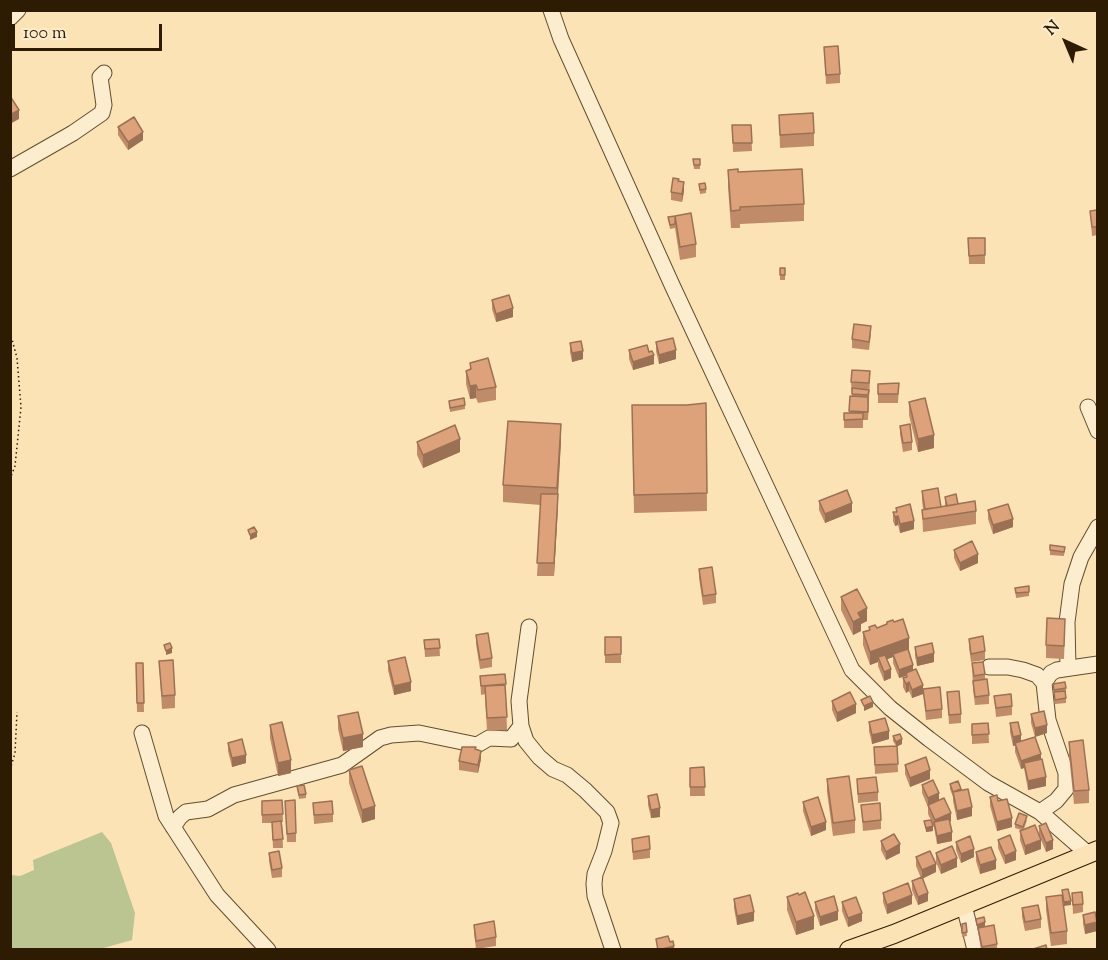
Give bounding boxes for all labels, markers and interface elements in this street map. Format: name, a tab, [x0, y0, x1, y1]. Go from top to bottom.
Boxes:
scale bar	[15, 12, 165, 50]
north arrow	[1036, 12, 1096, 72]
text: N	[1041, 16, 1066, 41]
text: 100 m	[23, 21, 67, 47]

